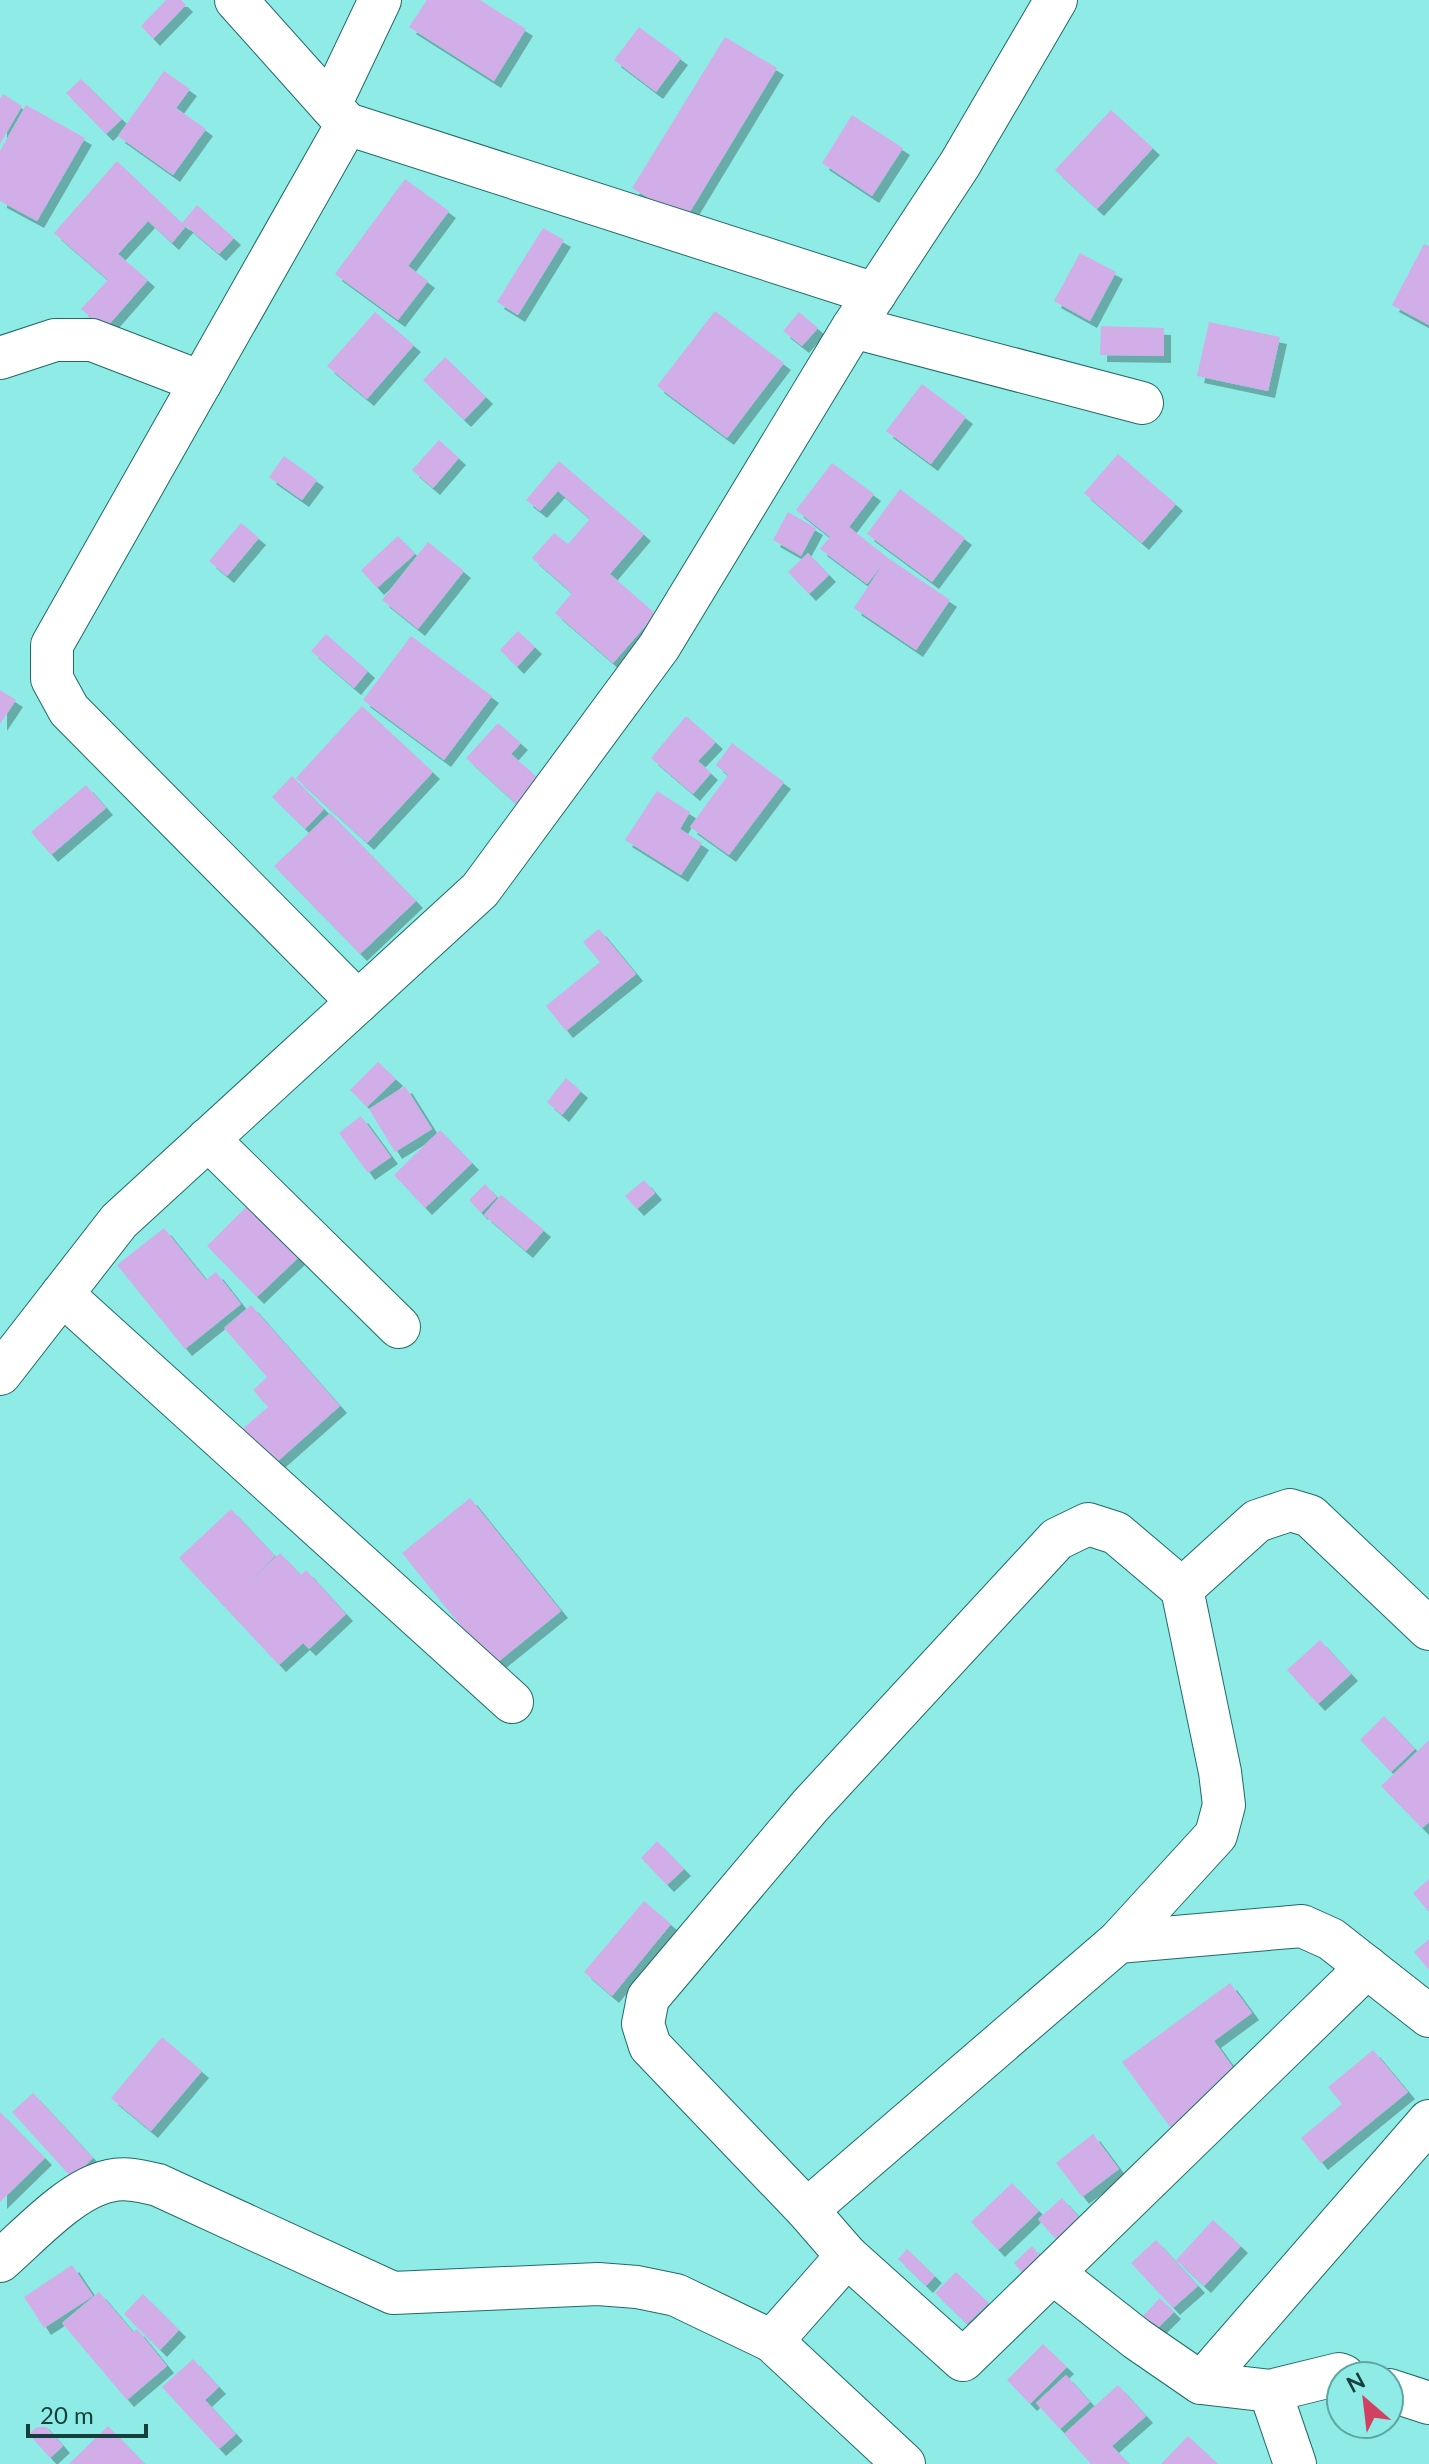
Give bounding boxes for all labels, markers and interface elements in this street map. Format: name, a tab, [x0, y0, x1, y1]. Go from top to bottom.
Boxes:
north arrow	[1325, 2360, 1405, 2440]
text: N	[1342, 2366, 1369, 2398]
scale bar	[28, 2388, 146, 2438]
text: 20 m	[40, 2400, 94, 2429]

